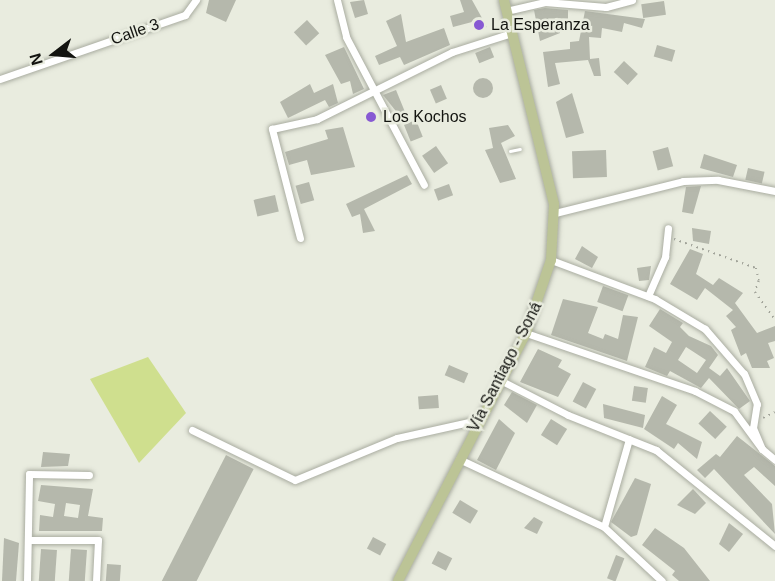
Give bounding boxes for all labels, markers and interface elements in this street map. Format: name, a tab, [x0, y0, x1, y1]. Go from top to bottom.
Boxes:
street label: Calle 3	[108, 15, 162, 49]
place label: La Esperanza	[491, 15, 590, 35]
marker: La Esperanza	[472, 18, 486, 32]
north arrow	[24, 24, 84, 84]
text: N	[26, 51, 46, 67]
place label: Los Kochos	[383, 107, 467, 127]
marker: Los Kochos	[364, 110, 378, 124]
street label: Vía Santiago - Soná	[464, 299, 546, 435]

